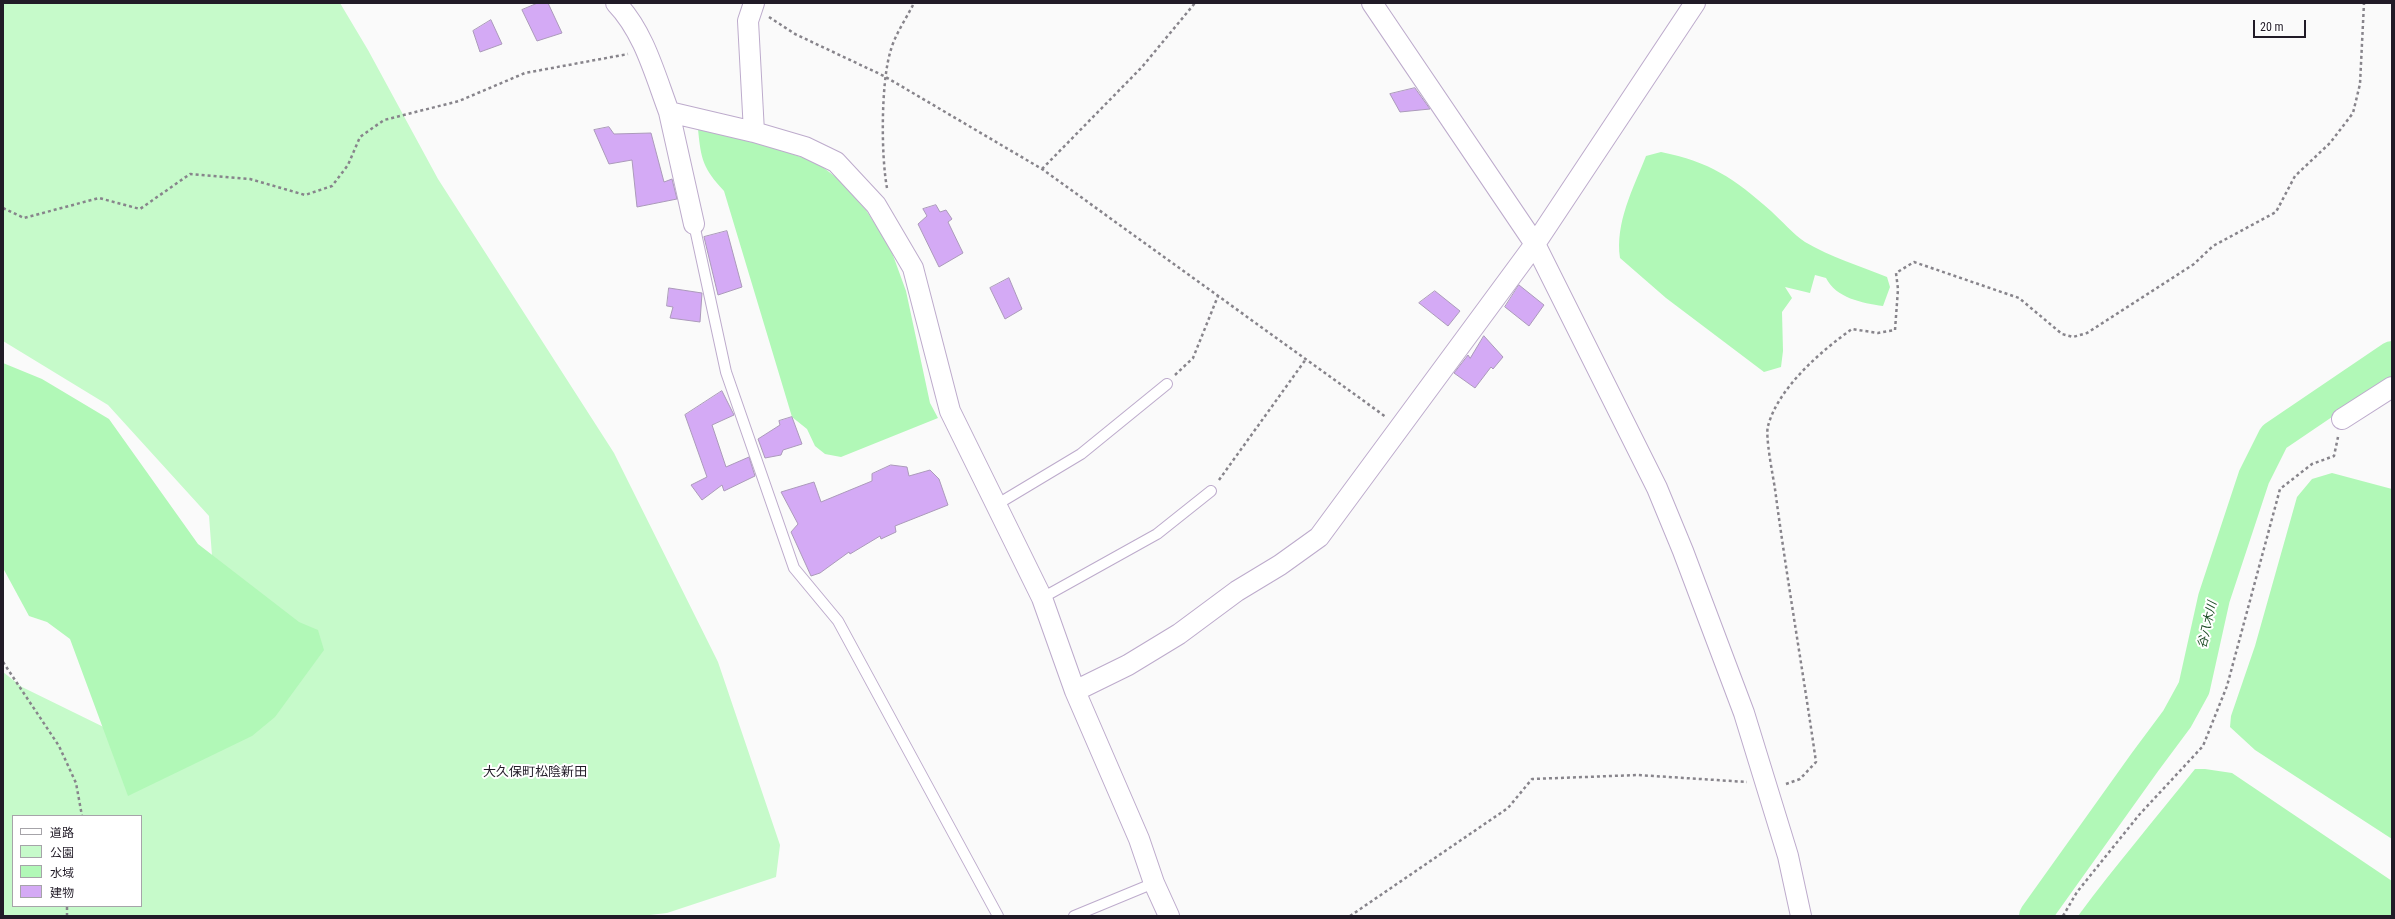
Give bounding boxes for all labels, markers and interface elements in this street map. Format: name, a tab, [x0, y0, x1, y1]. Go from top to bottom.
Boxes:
scale bar	[2255, 12, 2308, 38]
text: 20 m	[2260, 20, 2284, 34]
water label: 谷八木川	[2196, 600, 2220, 650]
district label: 大久保町松陰新田	[483, 765, 587, 781]
legend	[12, 815, 142, 907]
text: 道路	[50, 826, 74, 840]
text: 公園	[50, 846, 74, 860]
text: 水域	[50, 866, 74, 880]
text: 建物	[50, 886, 74, 900]

